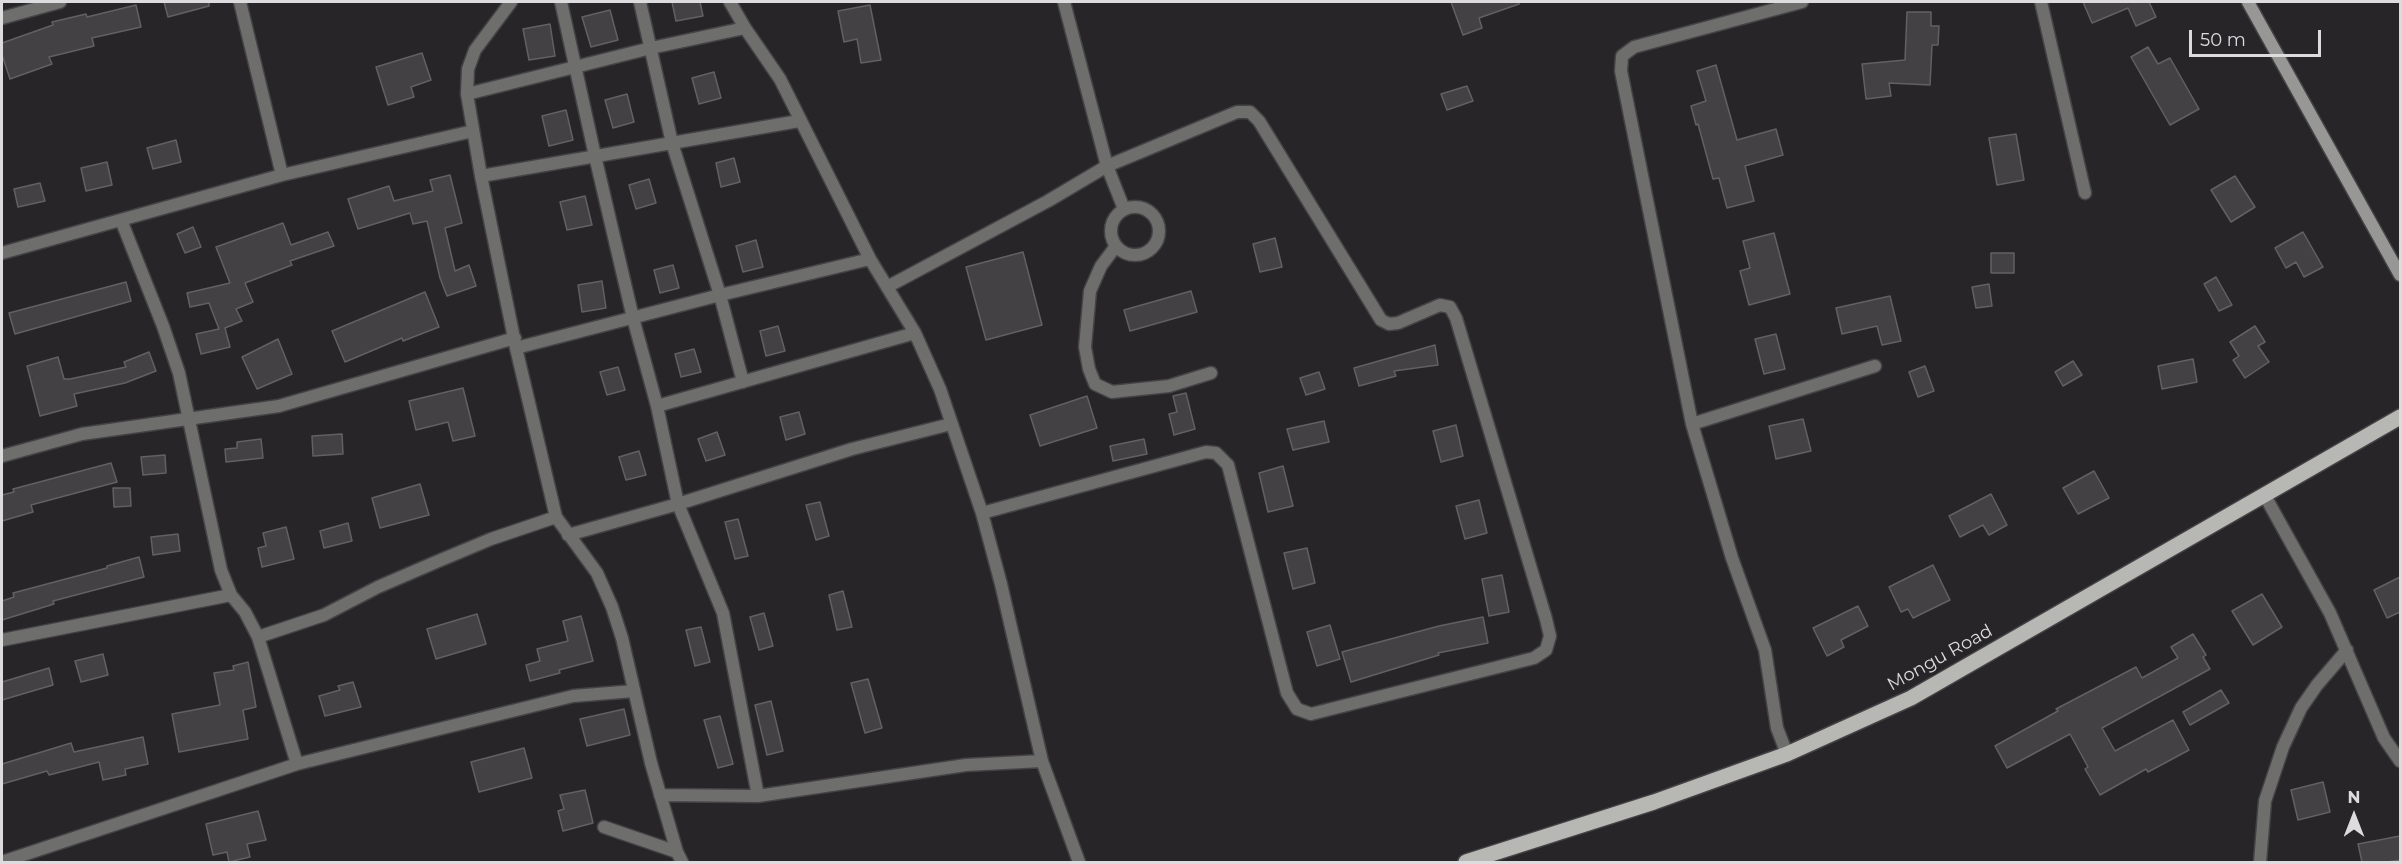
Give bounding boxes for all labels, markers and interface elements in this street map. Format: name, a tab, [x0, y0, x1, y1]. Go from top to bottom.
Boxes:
scale bar	[2192, 18, 2324, 56]
text: 50 m	[2200, 29, 2246, 51]
street label: Mongu Road	[1884, 620, 1996, 696]
north arrow	[2324, 786, 2384, 846]
text: N	[2348, 788, 2360, 807]

